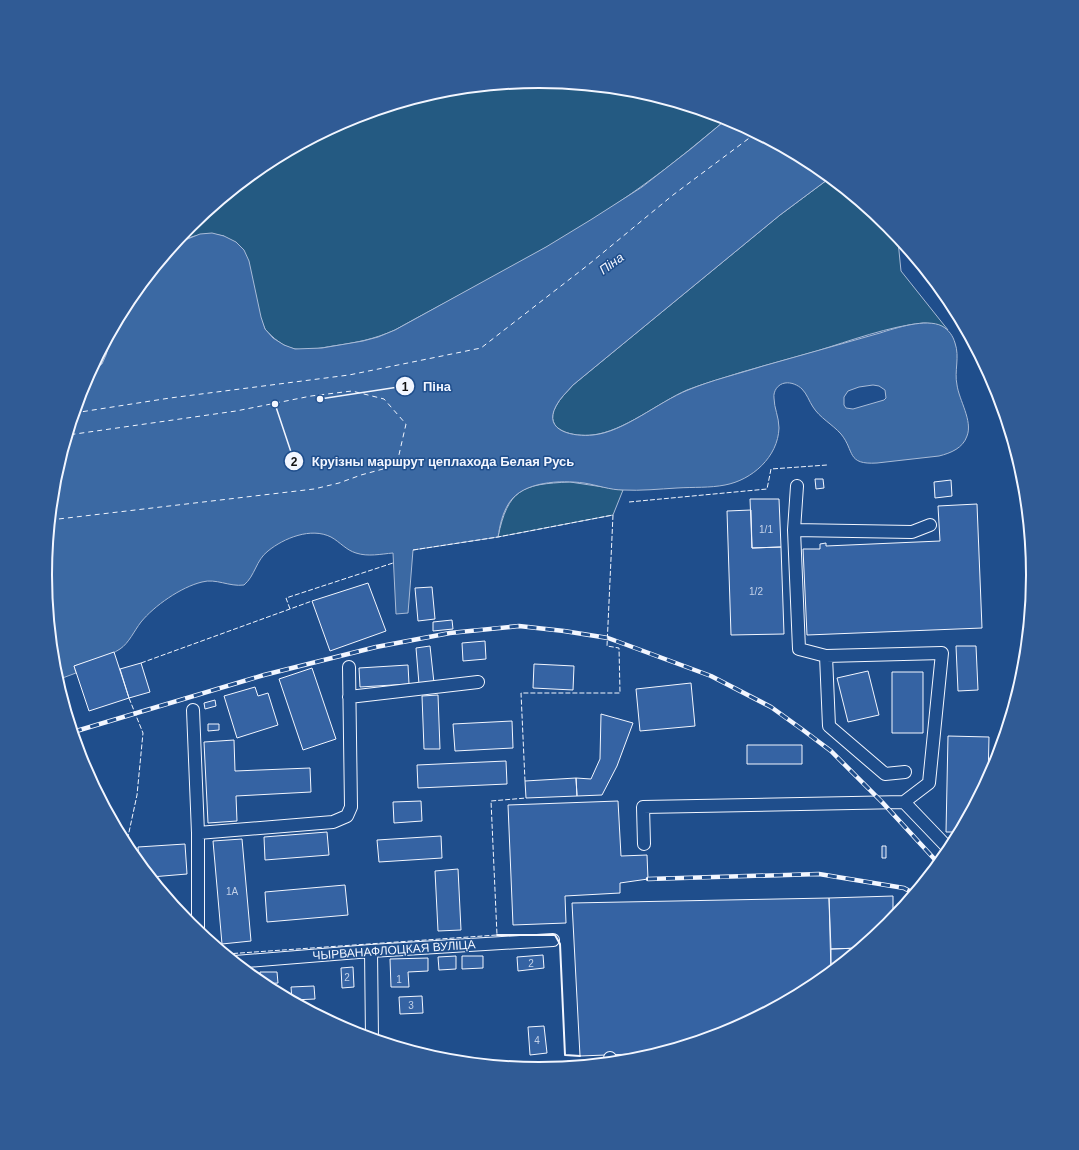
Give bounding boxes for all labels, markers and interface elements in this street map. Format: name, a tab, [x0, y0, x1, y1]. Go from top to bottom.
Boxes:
water label: Піна	[596, 249, 627, 277]
callout: Піна	[395, 374, 459, 399]
text: Піна	[423, 379, 452, 394]
text: 1	[402, 380, 409, 394]
callout: Круізны маршрут цеплахода Белая Русь	[284, 449, 583, 474]
text: Круізны маршрут цеплахода Белая Русь	[312, 454, 574, 469]
text: 2	[291, 455, 298, 469]
house number: 1/1	[759, 524, 773, 535]
house number: 1/2	[749, 586, 763, 597]
house number: 1А	[226, 886, 238, 897]
street label: ЧЫРВАНАФЛОЦКАЯ ВУЛІЦА	[312, 937, 476, 963]
house number: 2	[528, 958, 534, 969]
house number: 2	[344, 972, 350, 983]
house number: 1	[396, 974, 402, 985]
house number: 3	[408, 1000, 414, 1011]
house number: 4	[534, 1035, 540, 1046]

